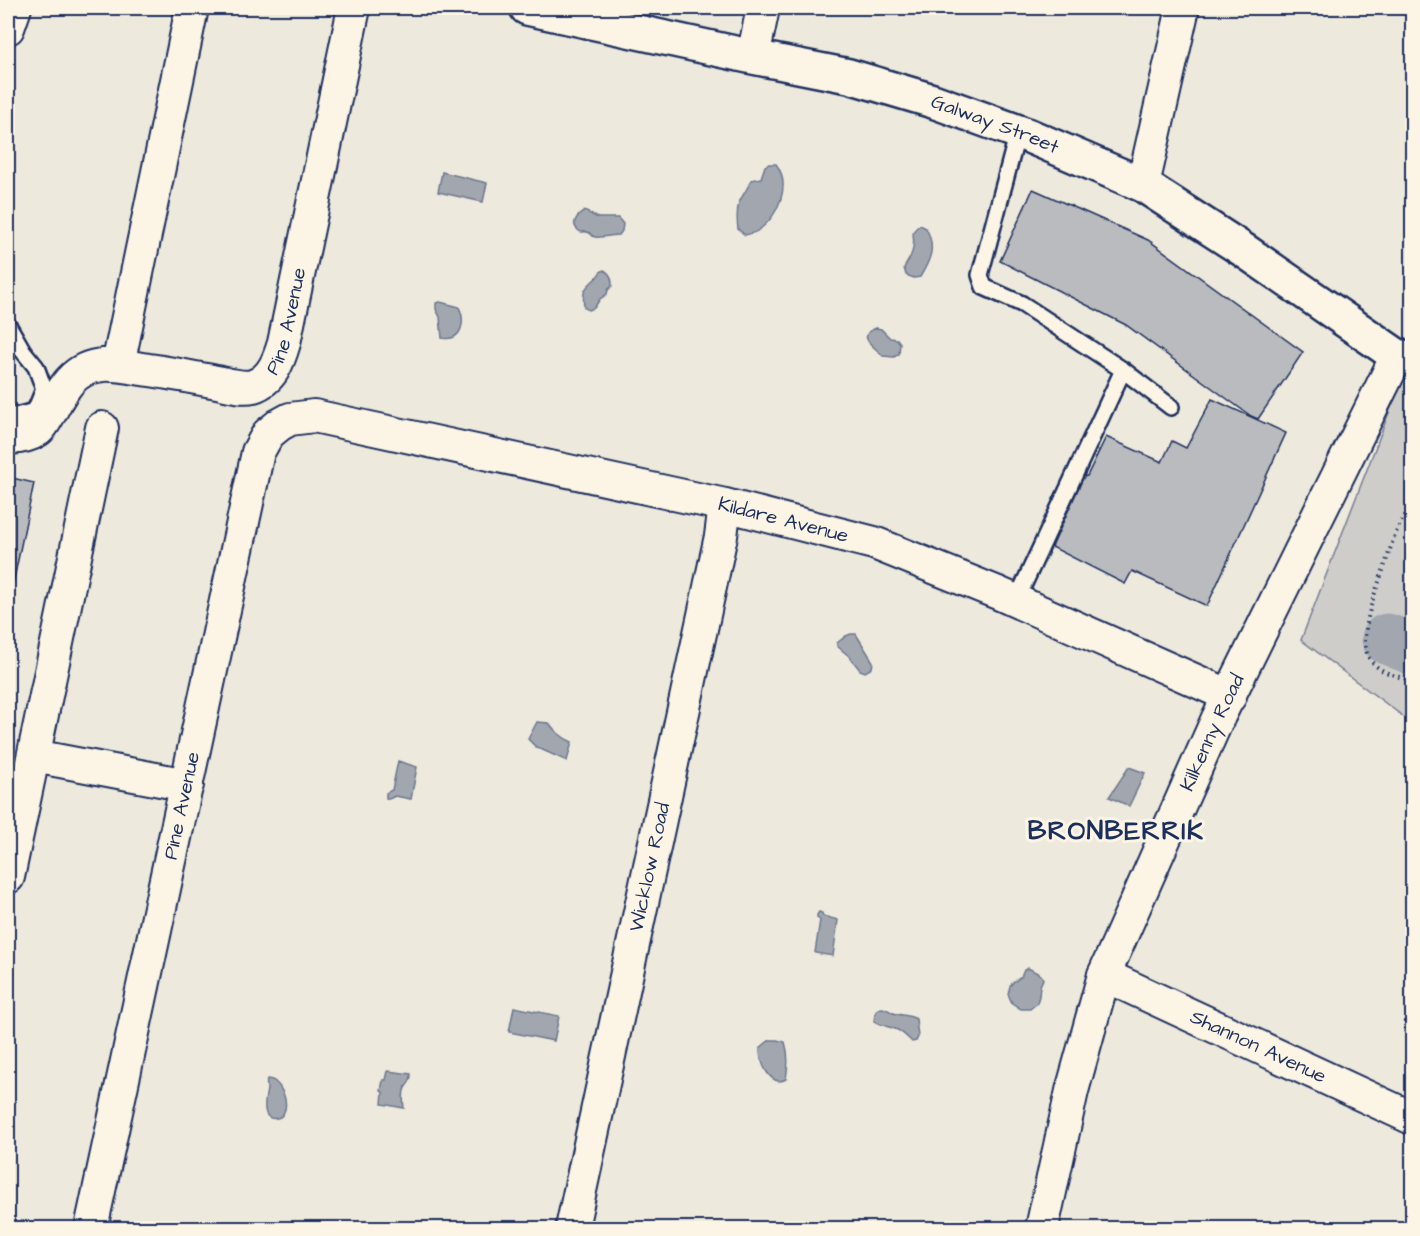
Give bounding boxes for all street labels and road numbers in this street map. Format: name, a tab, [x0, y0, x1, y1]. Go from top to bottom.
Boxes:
street label: Galway Street	[927, 88, 1063, 161]
street label: Pine Avenue	[259, 265, 313, 380]
street label: Kildare Avenue	[716, 490, 852, 550]
street label: Kilkenny Road	[1173, 669, 1252, 796]
street label: Pine Avenue	[157, 749, 207, 862]
street label: Wicklow Road	[622, 800, 677, 934]
street label: Shannon Avenue	[1186, 1003, 1331, 1090]

